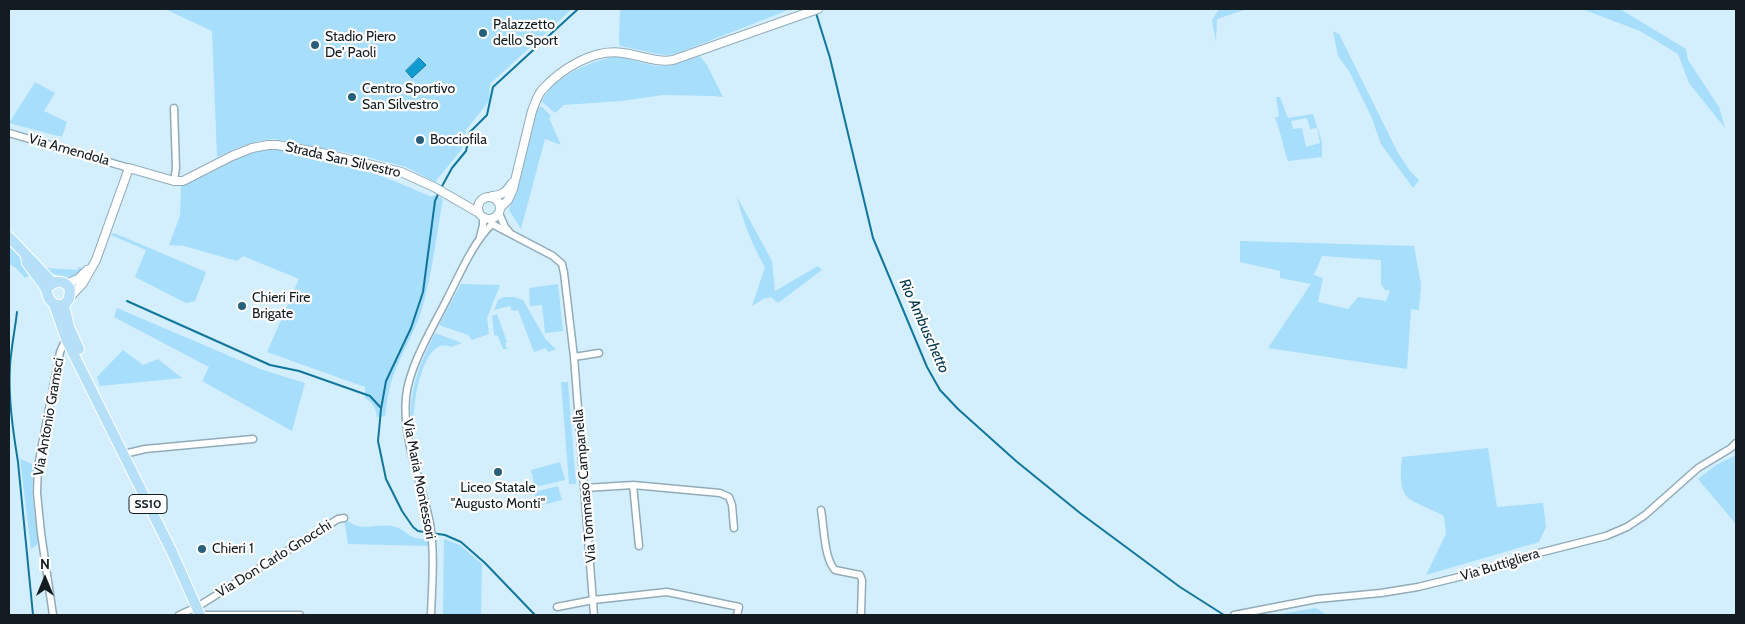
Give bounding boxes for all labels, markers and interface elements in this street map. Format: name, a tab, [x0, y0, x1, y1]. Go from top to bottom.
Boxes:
place label: Palazzetto dello Sport	[493, 17, 558, 49]
marker: Palazzetto dello Sport	[477, 27, 489, 39]
place label: Stadio Piero De' Paoli	[325, 29, 396, 62]
marker: Stadio Piero De' Paoli	[309, 39, 321, 51]
place label: Centro Sportivo San Silvestro	[362, 81, 455, 114]
marker: Centro Sportivo San Silvestro	[346, 91, 358, 103]
street label: Via Amendola	[27, 130, 111, 170]
place label: Bocciofila	[430, 132, 487, 148]
marker: Bocciofila	[414, 134, 426, 146]
street label: Strada San Silvestro	[284, 139, 402, 181]
water label: Rio Ambuschetto	[895, 276, 953, 376]
place label: Chieri Fire Brigate	[252, 290, 310, 322]
marker: Chieri Fire Brigate	[236, 300, 248, 312]
street label: Via Antonio Gramsci	[30, 356, 68, 478]
street label: Via Tommaso Campanella	[570, 408, 600, 564]
street label: Via Maria Montessori	[399, 417, 439, 541]
marker: Liceo Statale "Augusto Monti"	[492, 466, 504, 478]
place label: Liceo Statale "Augusto Monti"	[451, 480, 545, 512]
road number: SS10	[129, 494, 167, 514]
street label: Via Don Carlo Gnocchi	[213, 517, 335, 601]
place label: Chieri 1	[212, 541, 253, 557]
marker: Chieri 1	[196, 543, 208, 555]
street label: Via Buttigliera	[1459, 545, 1541, 585]
north arrow	[20, 554, 70, 604]
text: N	[40, 555, 50, 573]

